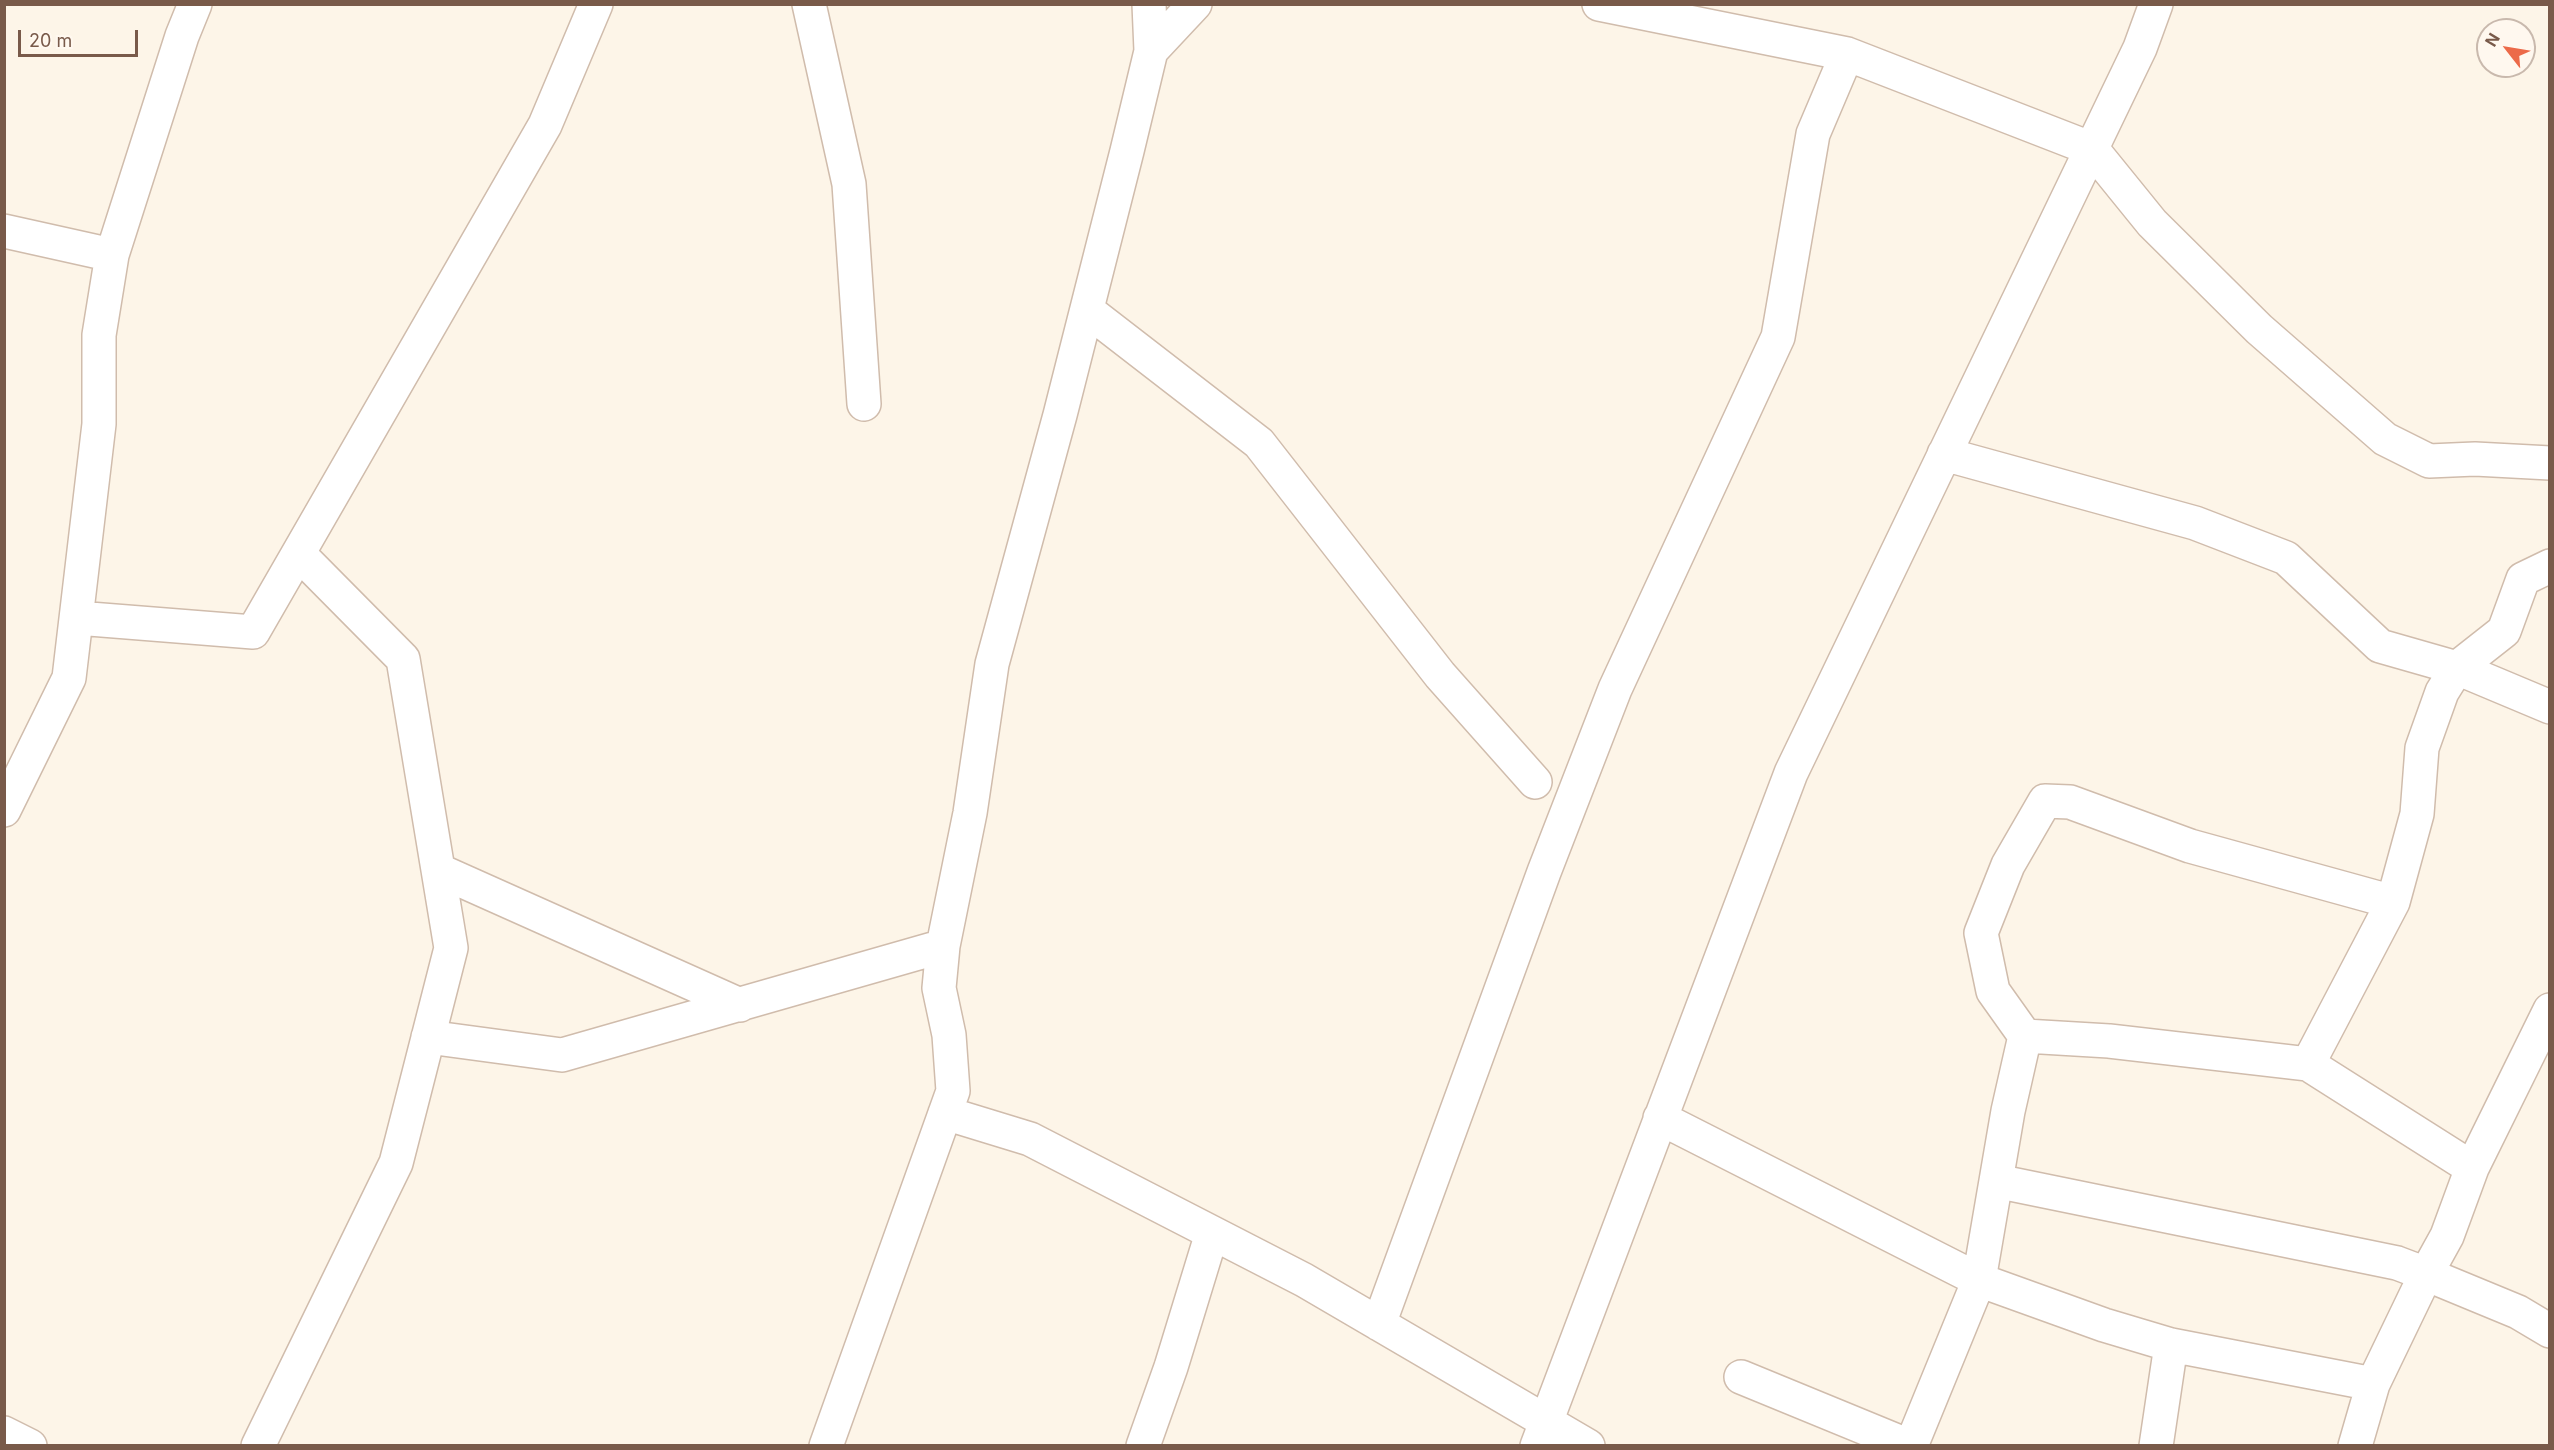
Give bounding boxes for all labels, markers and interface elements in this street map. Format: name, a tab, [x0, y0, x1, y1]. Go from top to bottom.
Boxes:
scale bar	[21, 18, 141, 56]
north arrow	[2476, 18, 2536, 78]
text: N	[2481, 29, 2504, 50]
text: 20 m	[29, 30, 72, 51]

